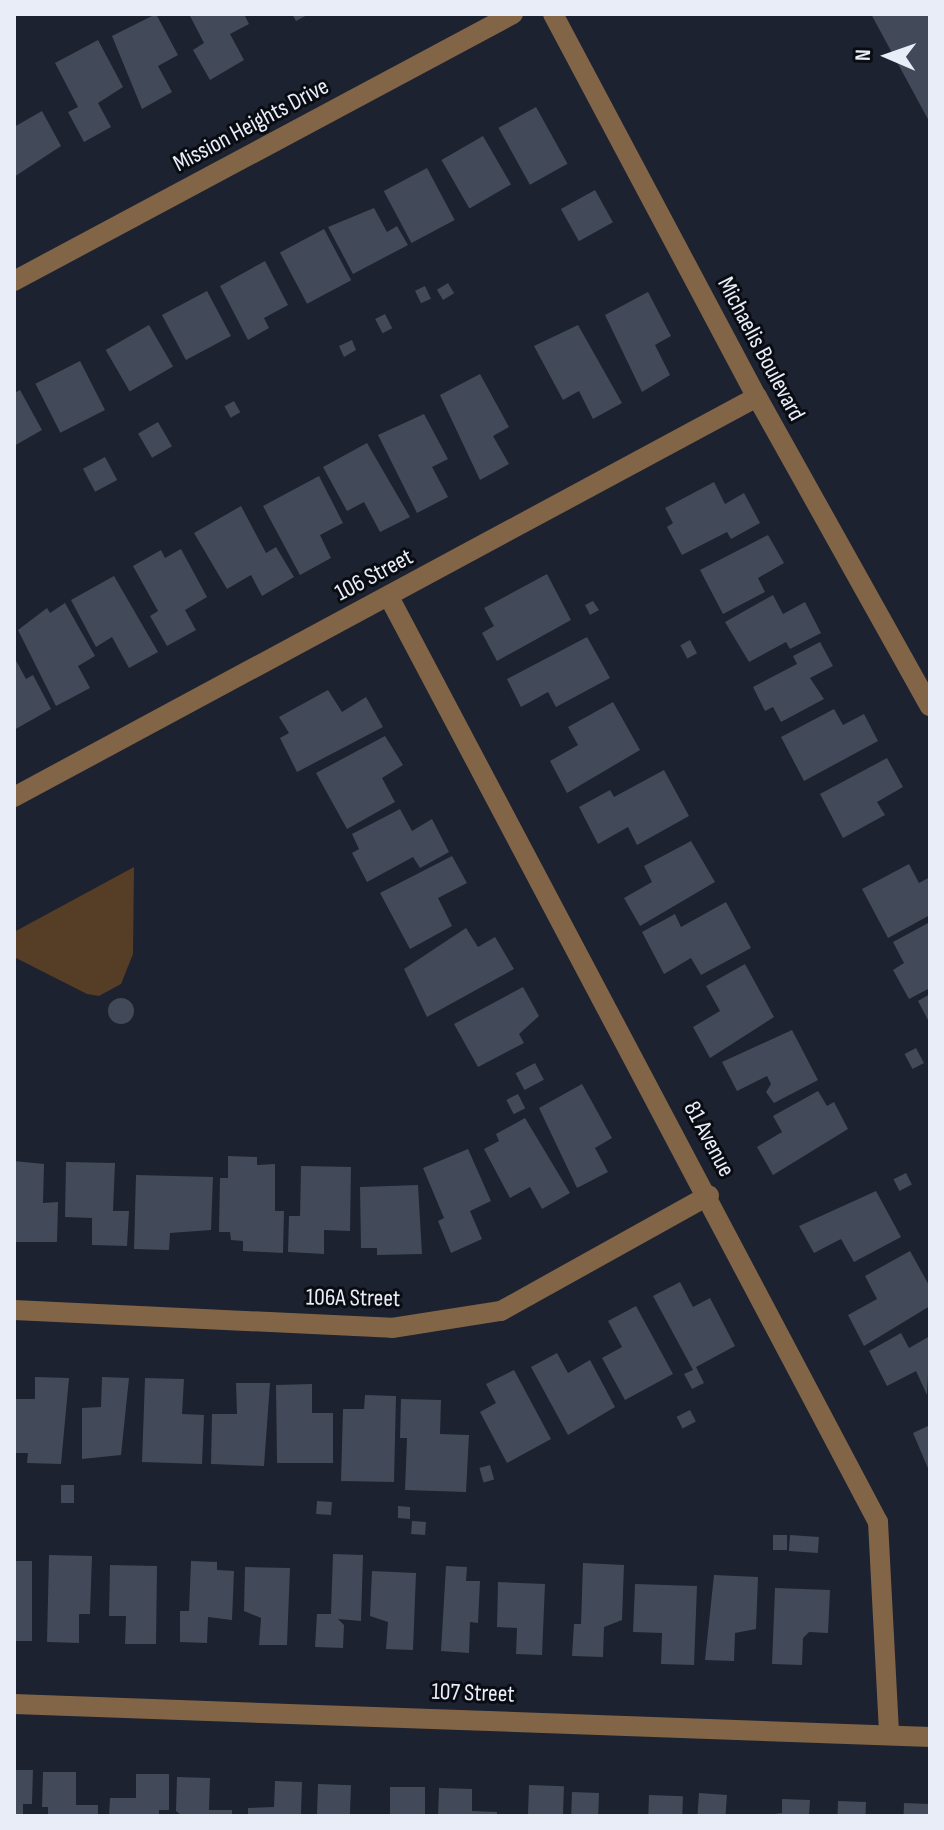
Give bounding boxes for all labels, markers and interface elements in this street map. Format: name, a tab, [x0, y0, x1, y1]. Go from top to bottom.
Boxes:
north arrow	[848, 16, 928, 96]
text: N	[850, 49, 877, 61]
street label: Mission Heights Drive	[168, 72, 334, 178]
street label: Michaelis Boulevard	[711, 272, 811, 426]
street label: 106 Street	[330, 543, 418, 607]
street label: 81 Avenue	[677, 1096, 741, 1182]
street label: 106A Street	[306, 1283, 400, 1313]
street label: 107 Street	[431, 1677, 515, 1709]

